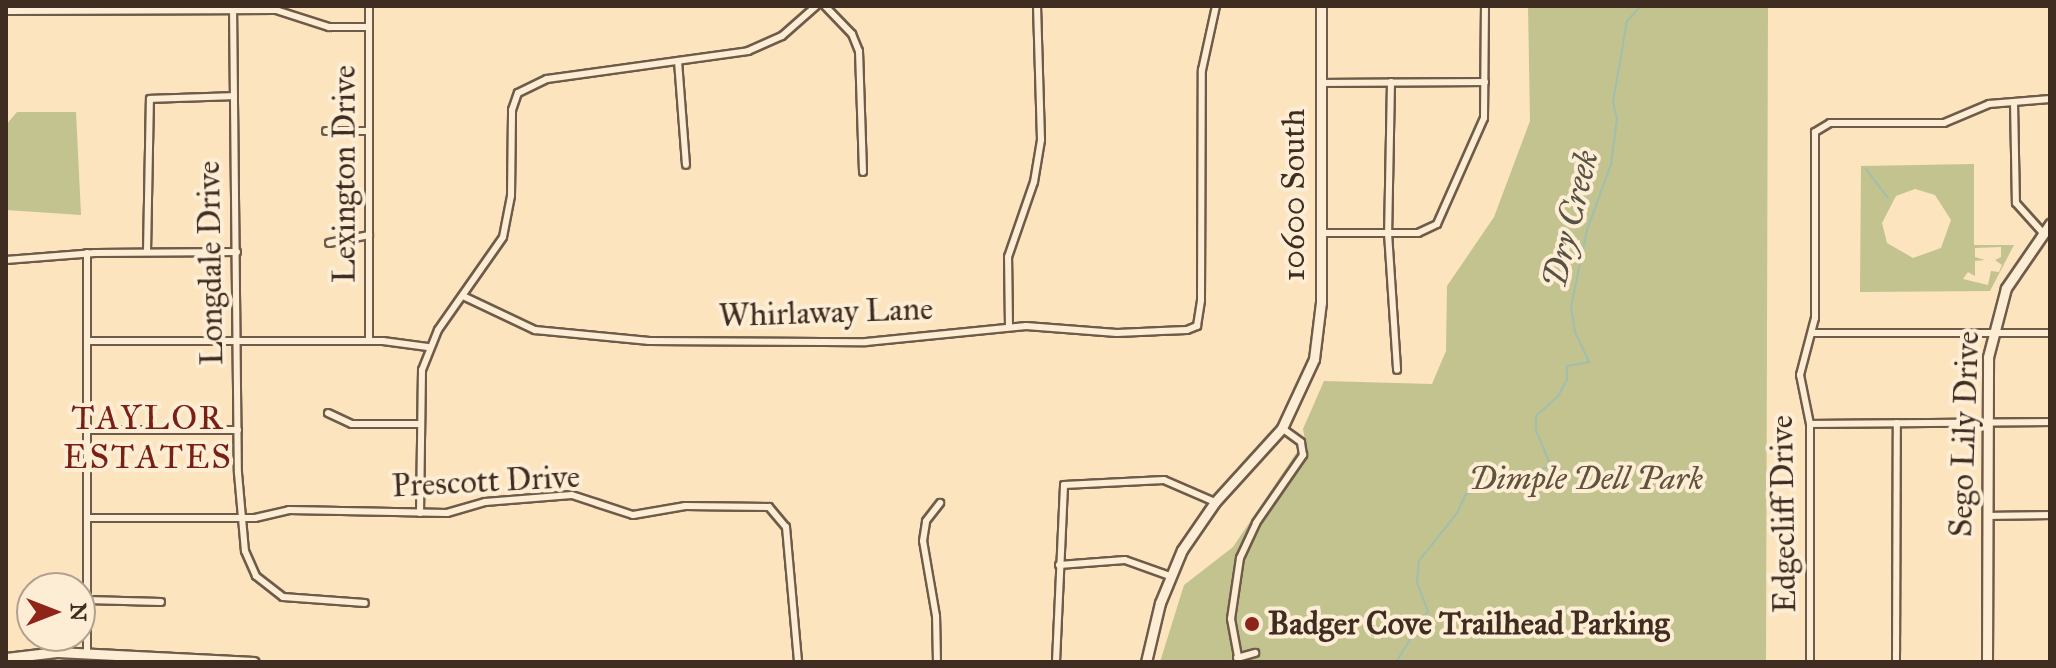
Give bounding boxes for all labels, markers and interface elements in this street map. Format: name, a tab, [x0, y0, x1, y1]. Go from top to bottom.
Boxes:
street label: Lexington Drive	[326, 65, 364, 283]
street label: 10600 South	[1275, 109, 1313, 281]
water label: Dry Creek	[1533, 146, 1607, 292]
street label: Longdale Drive	[190, 160, 232, 366]
street label: Whirlaway Lane	[718, 290, 934, 336]
street label: Sego Lily Drive	[1942, 330, 1988, 538]
district label: TAYLOR ESTATES	[63, 397, 233, 476]
street label: Edgecliff Drive	[1763, 415, 1805, 613]
street label: Prescott Drive	[391, 458, 581, 506]
park label: Dimple Dell Park	[1469, 460, 1703, 498]
north arrow	[16, 572, 96, 652]
text: N	[65, 603, 92, 621]
place label: Badger Cove Trailhead Parking	[1268, 605, 1669, 643]
marker: Badger Cove Trailhead Parking	[1243, 615, 1261, 633]

